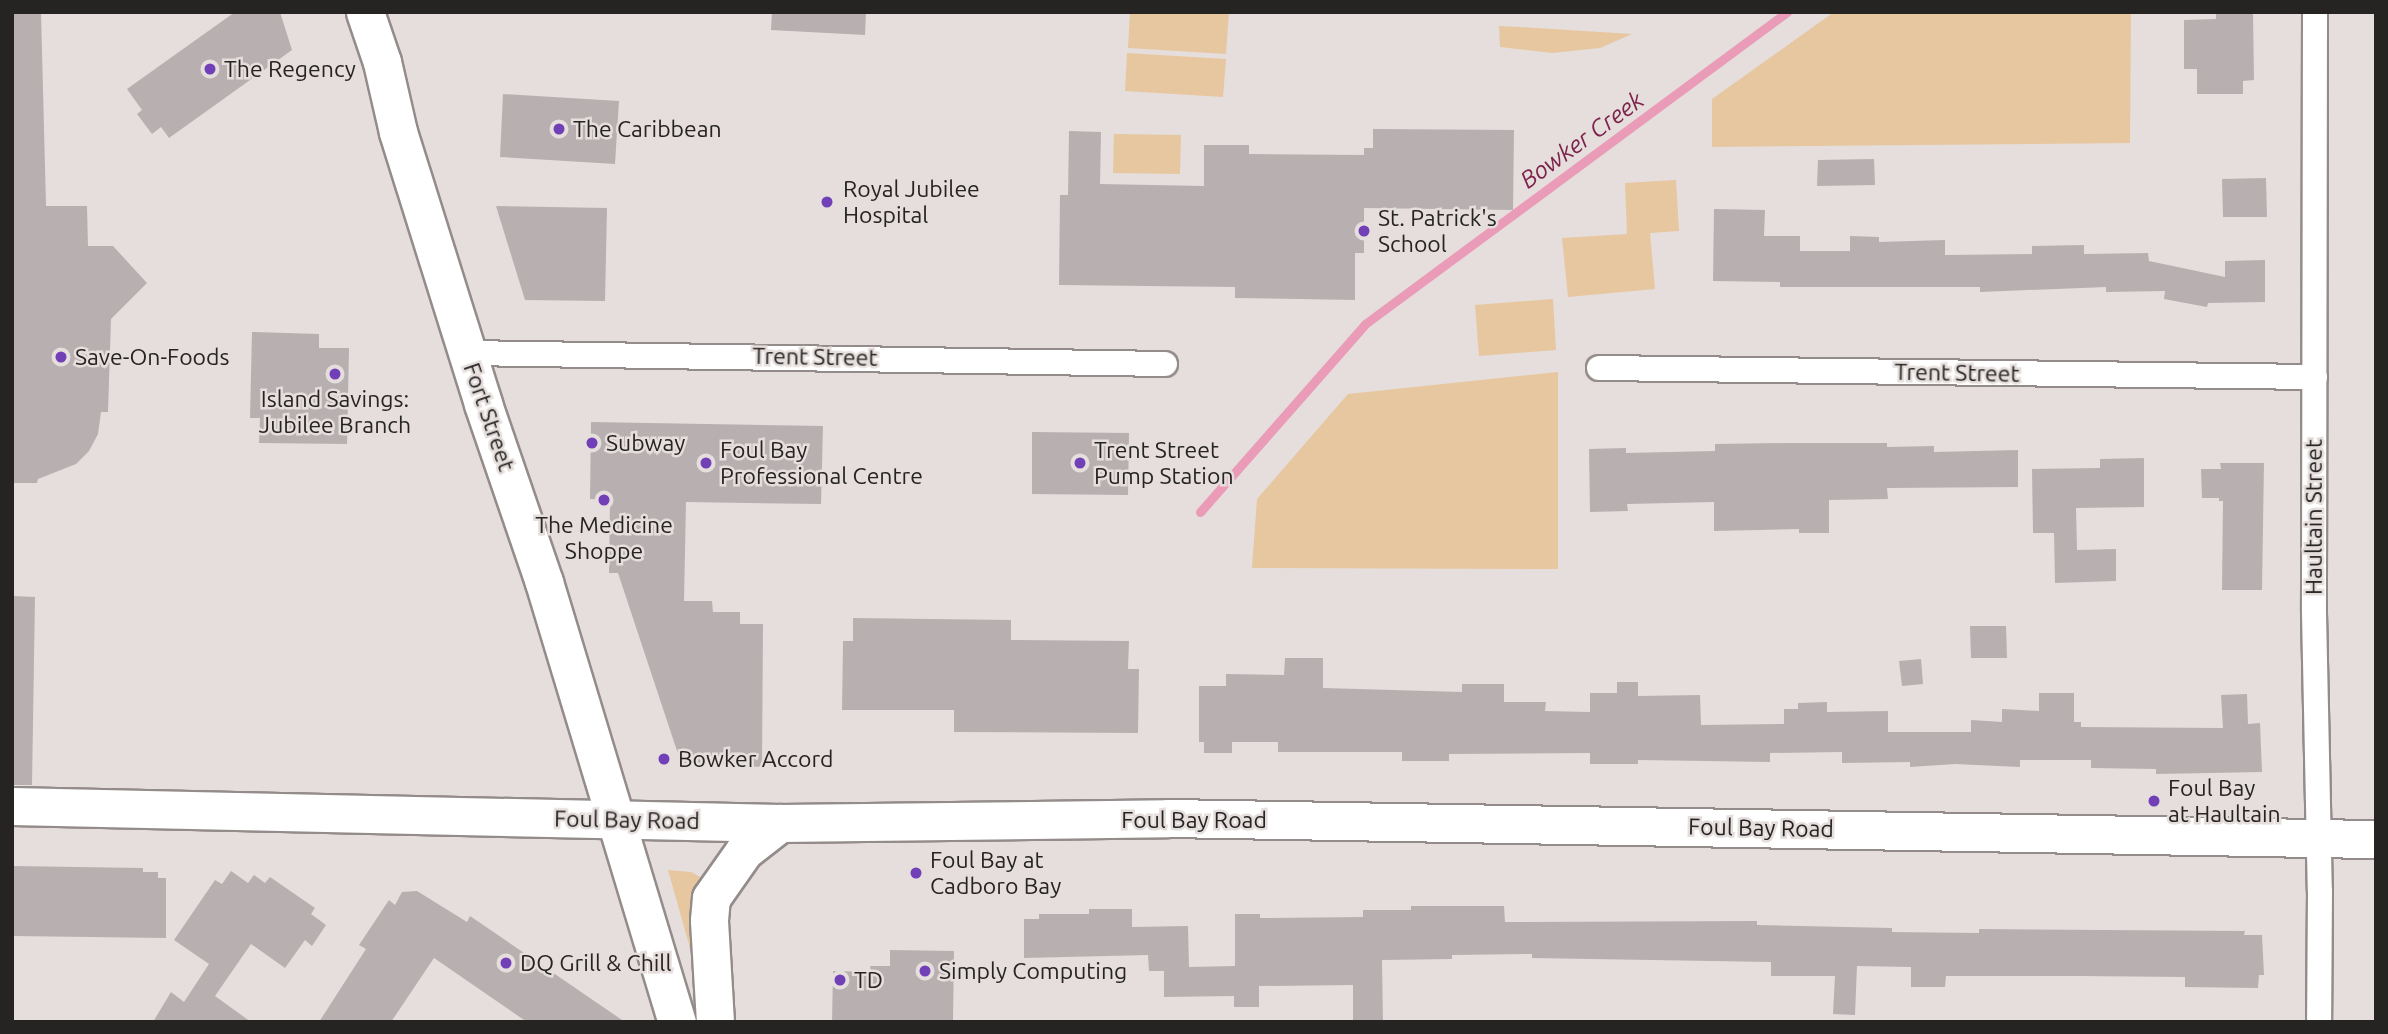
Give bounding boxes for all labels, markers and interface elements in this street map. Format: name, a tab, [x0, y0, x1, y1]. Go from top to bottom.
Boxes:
place label: The Regency	[224, 55, 356, 83]
marker: The Regency	[202, 61, 218, 77]
water label: Bowker Creek	[1515, 86, 1649, 194]
place label: The Caribbean	[573, 115, 722, 143]
marker: The Caribbean	[551, 121, 567, 137]
place label: Royal Jubilee Hospital	[843, 175, 980, 229]
marker: Royal Jubilee Hospital	[817, 192, 837, 212]
place label: St. Patrick's School	[1378, 204, 1497, 258]
marker: St. Patrick's School	[1356, 223, 1372, 239]
street label: Trent Street	[752, 342, 878, 372]
place label: Save-On-Foods	[75, 343, 229, 371]
marker: Save-On-Foods	[53, 349, 69, 365]
street label: Trent Street	[1894, 358, 2020, 388]
street label: Fort Street	[458, 359, 520, 475]
marker: Island Savings: Jubilee Branch	[327, 366, 343, 382]
place label: Island Savings: Jubilee Branch	[259, 385, 411, 439]
place label: Subway	[606, 429, 685, 457]
marker: Subway	[584, 435, 600, 451]
place label: Foul Bay Professional Centre	[720, 436, 923, 490]
place label: Trent Street Pump Station	[1094, 436, 1234, 490]
street label: Haultain Street	[2300, 439, 2328, 595]
marker: Foul Bay Professional Centre	[698, 455, 714, 471]
marker: Trent Street Pump Station	[1072, 455, 1088, 471]
marker: The Medicine Shoppe	[596, 492, 612, 508]
place label: The Medicine Shoppe	[535, 511, 673, 565]
place label: Bowker Accord	[678, 745, 834, 773]
marker: Bowker Accord	[656, 751, 672, 767]
place label: Foul Bay at Haultain	[2168, 774, 2281, 828]
marker: Foul Bay at Haultain	[2146, 793, 2162, 809]
street label: Foul Bay Road	[554, 805, 700, 835]
street label: Foul Bay Road	[1121, 806, 1267, 834]
street label: Foul Bay Road	[1688, 813, 1834, 843]
place label: Foul Bay at Cadboro Bay	[930, 846, 1061, 900]
marker: Foul Bay at Cadboro Bay	[908, 865, 924, 881]
place label: DQ Grill & Chill	[520, 949, 671, 977]
marker: DQ Grill & Chill	[498, 955, 514, 971]
place label: Simply Computing	[939, 957, 1127, 985]
marker: Simply Computing	[917, 963, 933, 979]
place label: TD	[854, 966, 883, 994]
marker: TD	[832, 972, 848, 988]

